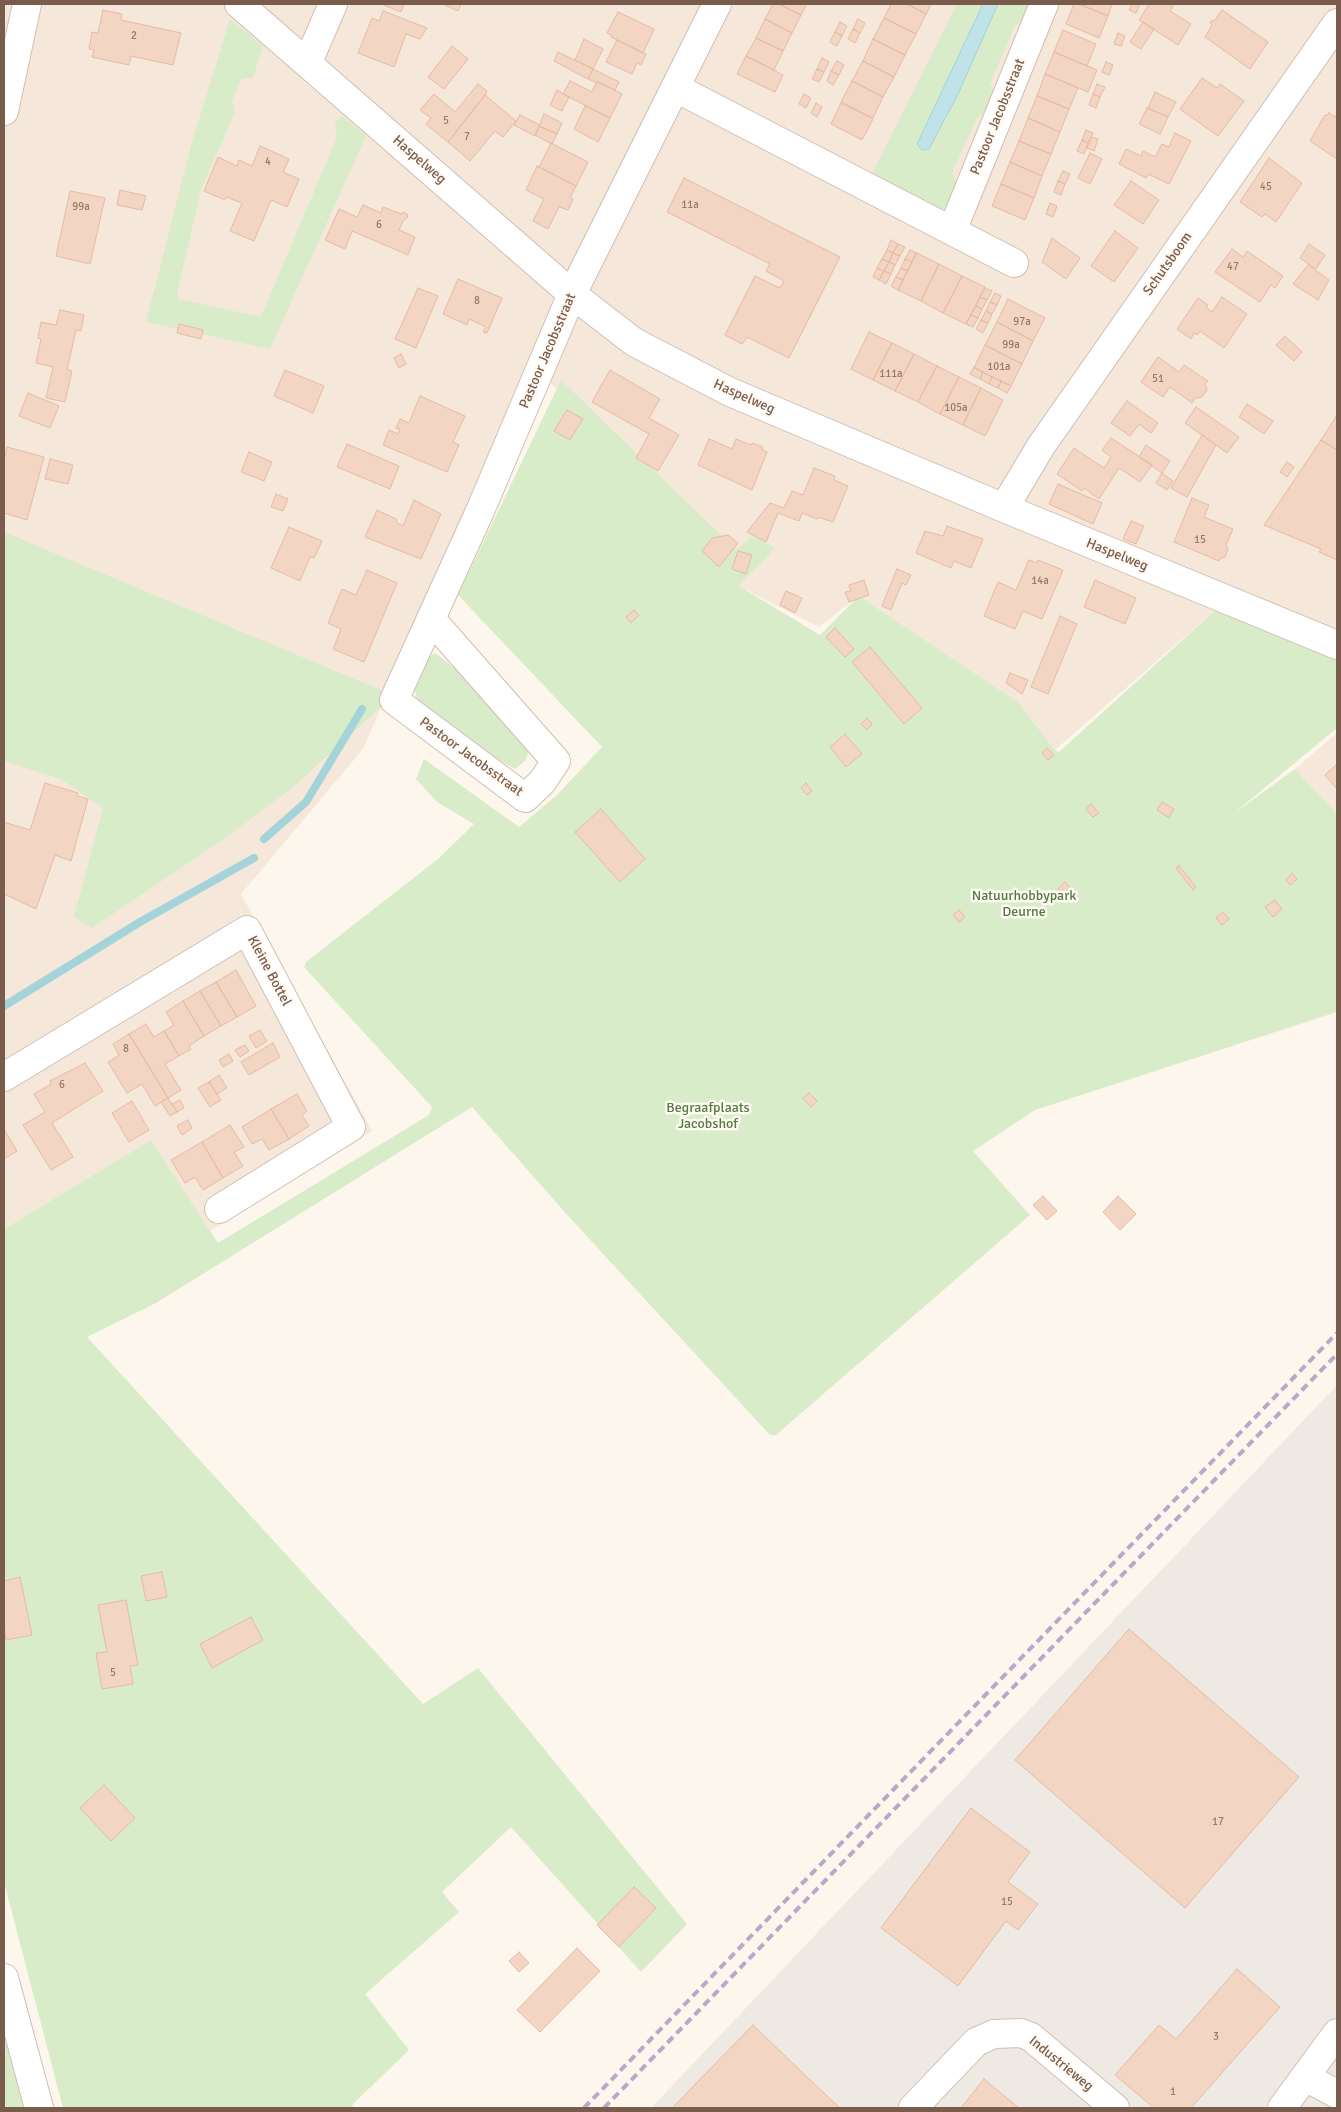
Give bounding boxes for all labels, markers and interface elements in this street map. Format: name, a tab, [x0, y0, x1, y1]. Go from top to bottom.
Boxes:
house number: 2	[131, 29, 137, 43]
street label: Pastoor Jacobsstraat	[967, 57, 1029, 177]
house number: 5	[443, 114, 449, 128]
house number: 7	[464, 130, 470, 144]
street label: Haspelweg	[389, 132, 449, 188]
house number: 4	[265, 155, 271, 169]
house number: 45	[1260, 180, 1272, 194]
house number: 11a	[681, 198, 699, 212]
house number: 99a	[72, 200, 90, 214]
house number: 6	[376, 218, 382, 232]
street label: Schutsboom	[1140, 229, 1196, 299]
house number: 47	[1227, 260, 1239, 274]
street label: Pastoor Jacobsstraat	[516, 291, 580, 411]
house number: 8	[474, 294, 480, 308]
house number: 97a	[1013, 315, 1031, 329]
house number: 99a	[1002, 338, 1020, 352]
house number: 101a	[987, 360, 1011, 374]
house number: 111a	[879, 367, 903, 381]
house number: 51	[1152, 372, 1164, 386]
street label: Haspelweg	[711, 376, 777, 418]
house number: 105a	[944, 401, 968, 415]
house number: 15	[1194, 533, 1206, 547]
street label: Haspelweg	[1084, 535, 1150, 575]
house number: 14a	[1031, 574, 1049, 588]
street label: Pastoor Jacobsstraat	[416, 714, 526, 800]
park label: Natuurhobbypark Deurne	[972, 888, 1076, 920]
street label: Kleine Bottel	[243, 933, 295, 1009]
house number: 8	[123, 1042, 129, 1056]
house number: 6	[59, 1078, 65, 1092]
park label: Begraafplaats Jacobshof	[666, 1100, 750, 1132]
house number: 5	[110, 1666, 116, 1680]
house number: 17	[1212, 1815, 1224, 1829]
house number: 15	[1001, 1895, 1013, 1909]
house number: 3	[1213, 2030, 1219, 2044]
street label: Industrieweg	[1025, 2033, 1097, 2095]
house number: 1	[1170, 2085, 1176, 2099]

